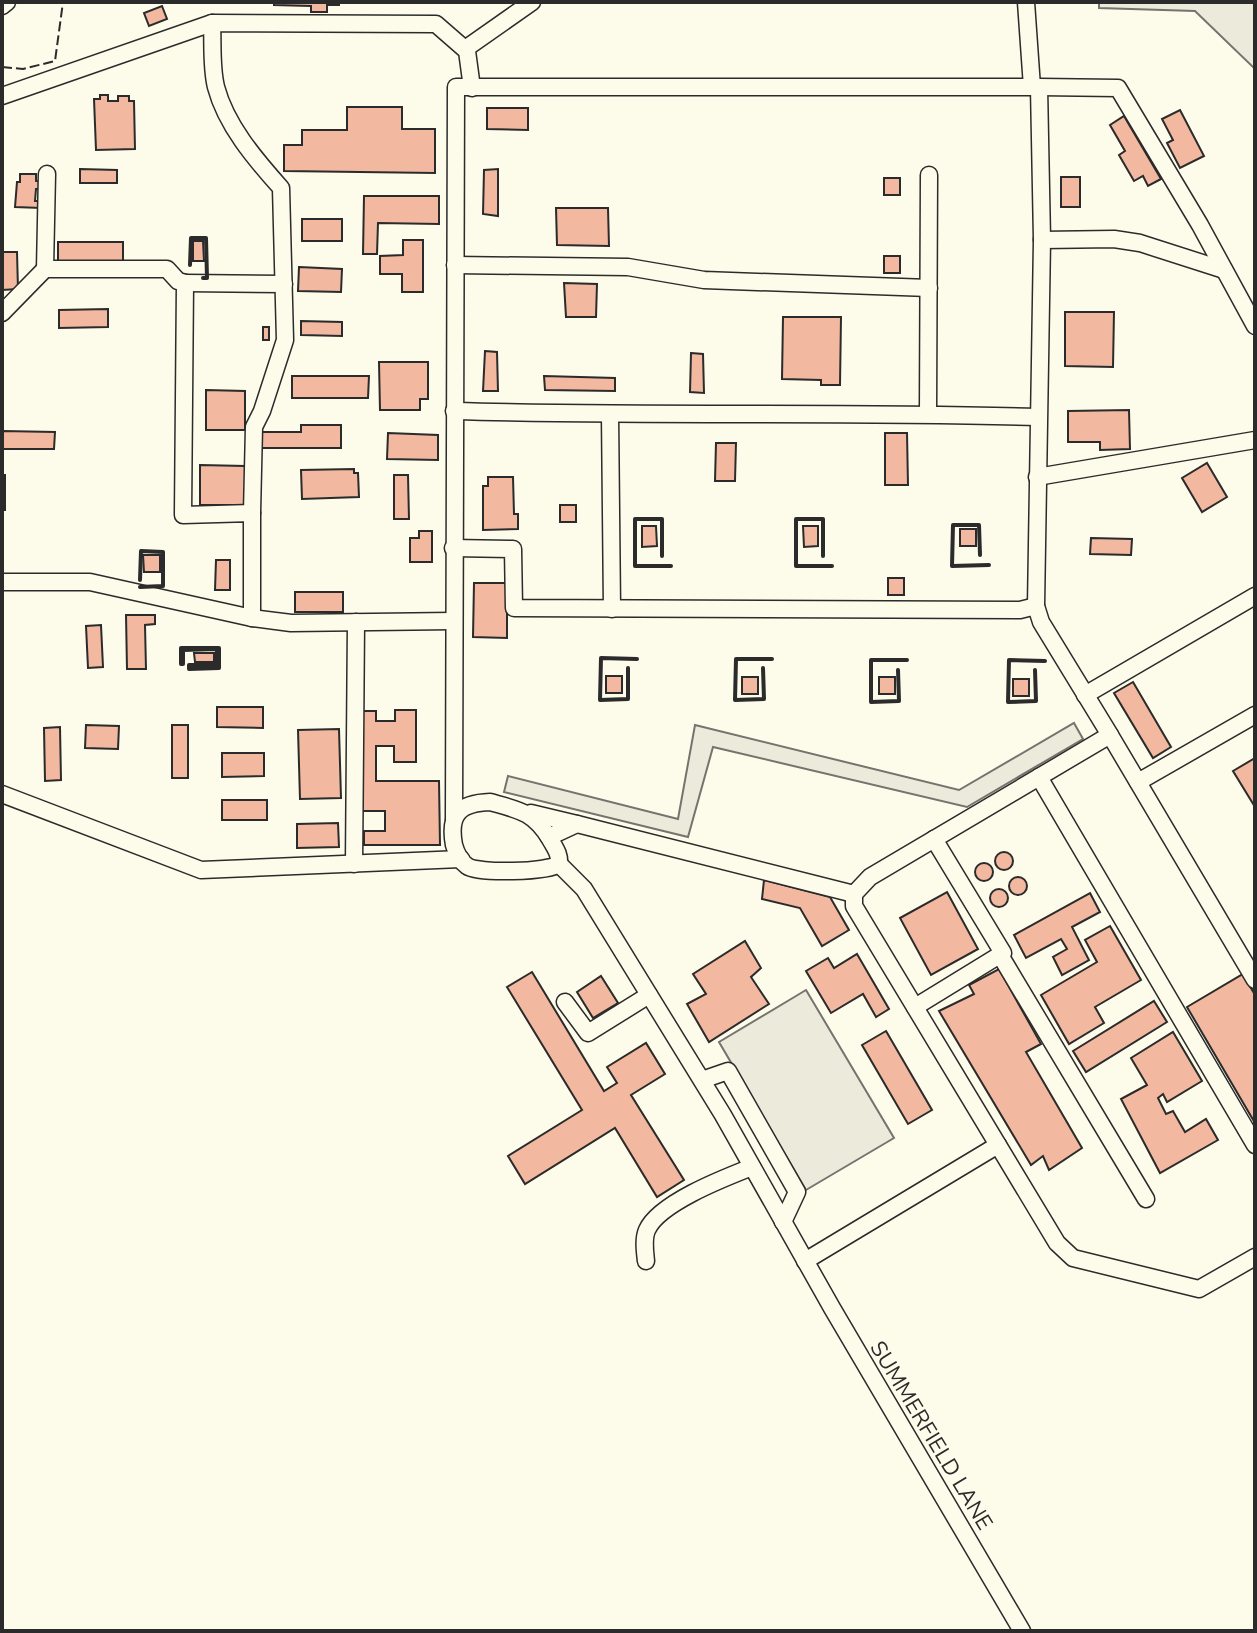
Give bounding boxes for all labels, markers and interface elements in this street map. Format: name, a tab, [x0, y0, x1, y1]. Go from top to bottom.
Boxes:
street label: SUMMERFIELD LANE	[863, 1335, 1000, 1536]

